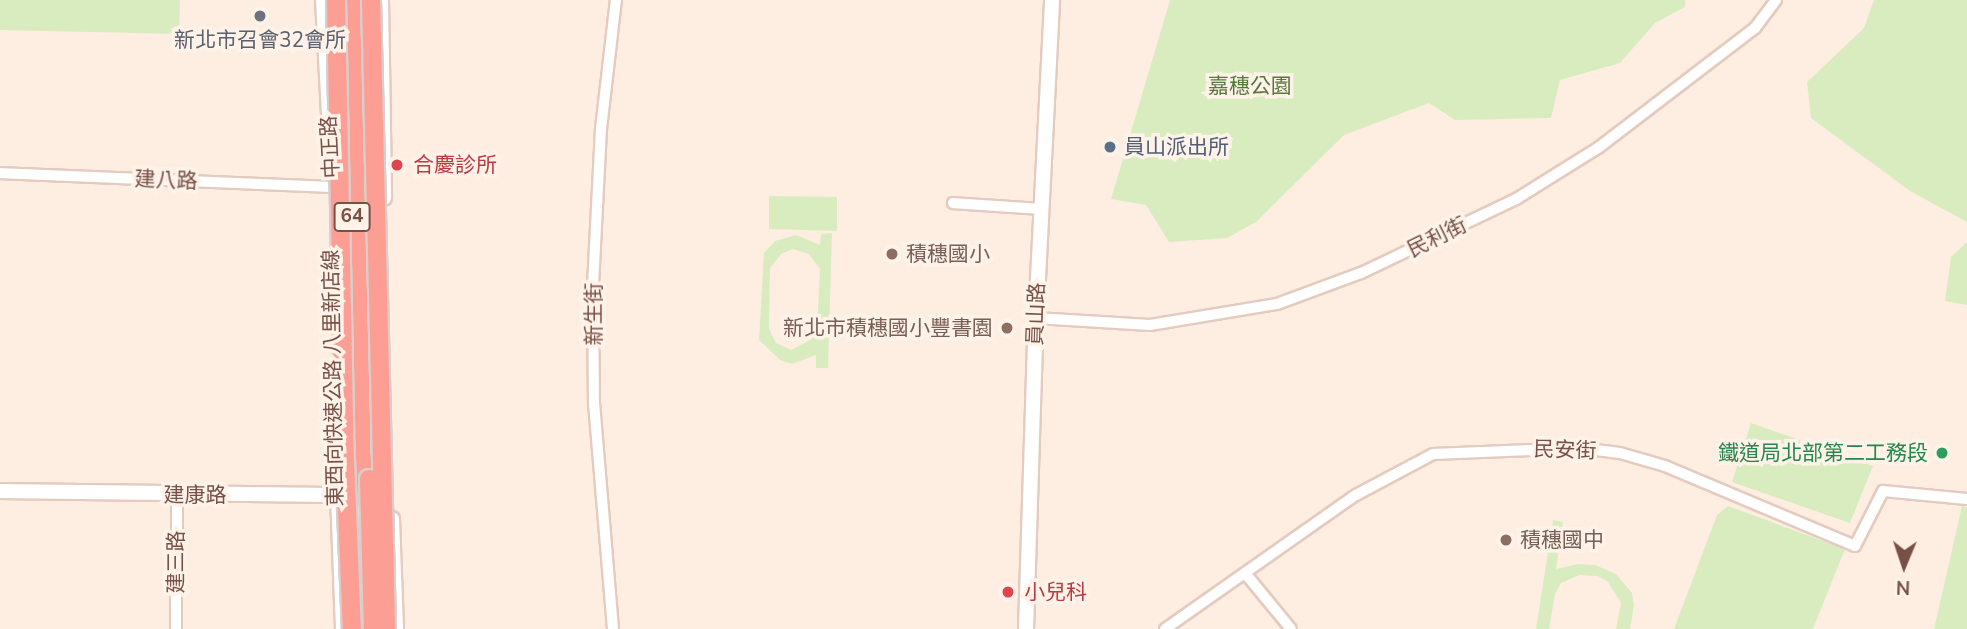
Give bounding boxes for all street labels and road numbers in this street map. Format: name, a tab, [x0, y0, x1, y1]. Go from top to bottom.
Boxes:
street label: 中正路	[316, 115, 344, 179]
street label: 建八路	[134, 166, 198, 194]
road number: 64	[333, 202, 371, 232]
street label: 民利街	[1403, 212, 1471, 262]
street label: 東西向快速公路 八里新店線	[318, 249, 348, 507]
street label: 員山路	[1022, 282, 1050, 346]
street label: 新生街	[581, 283, 607, 345]
street label: 民安街	[1533, 436, 1597, 464]
street label: 建康路	[164, 482, 226, 508]
street label: 建三路	[163, 531, 189, 593]

